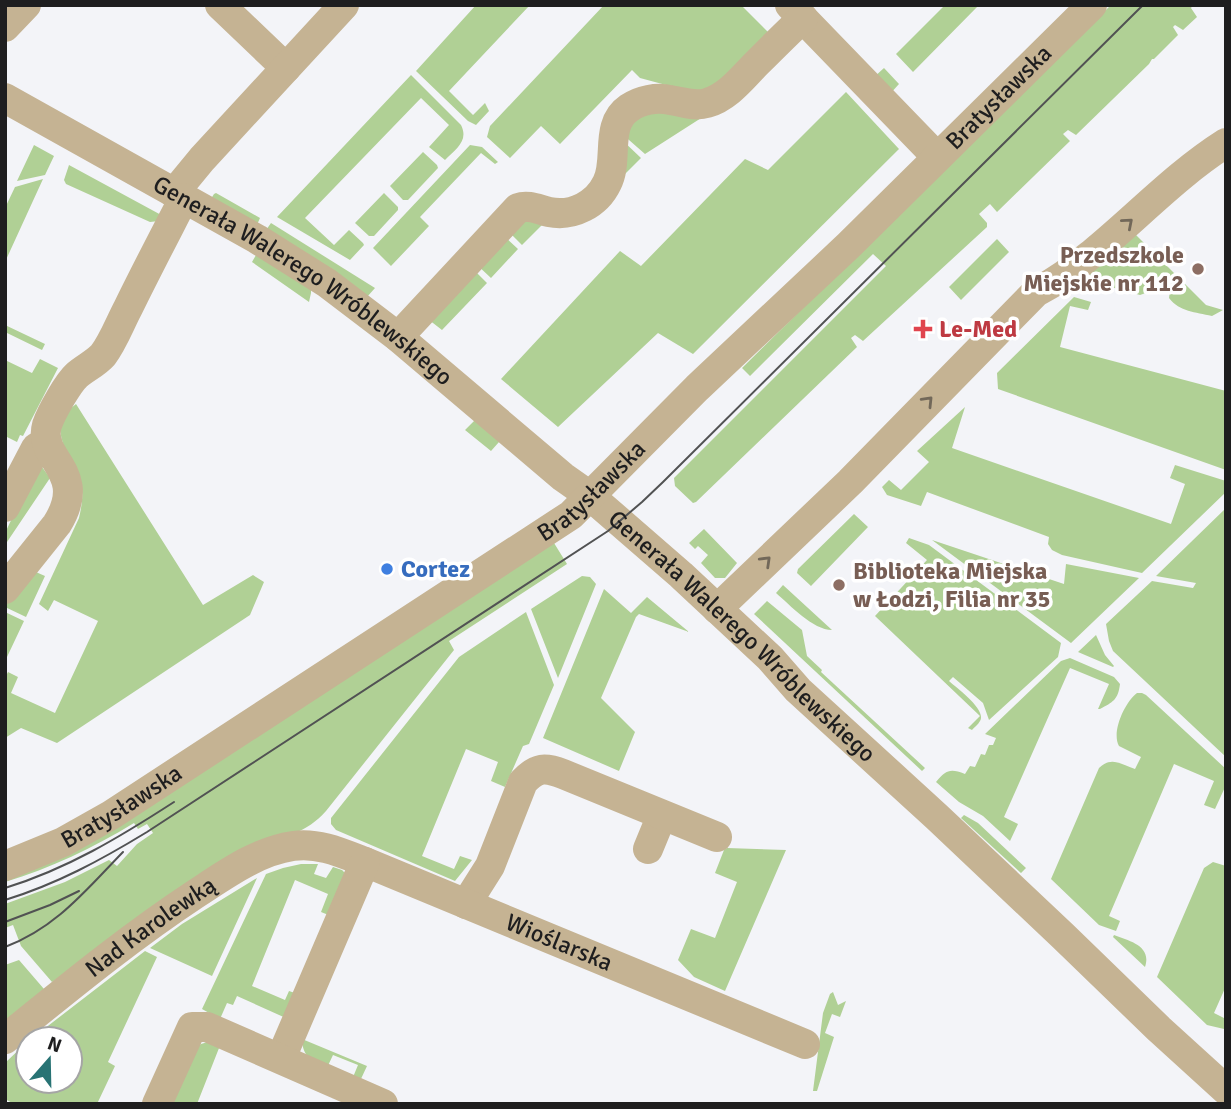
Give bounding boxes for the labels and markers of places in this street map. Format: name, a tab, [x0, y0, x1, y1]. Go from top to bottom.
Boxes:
place label: Przedszkole Miejskie nr 112	[1023, 240, 1184, 298]
marker: Przedszkole Miejskie nr 112	[1190, 261, 1206, 277]
place label: Le-Med	[939, 314, 1017, 344]
marker: Le-Med	[913, 319, 933, 339]
place label: Cortez	[401, 554, 470, 584]
place label: Biblioteka Miejska w Łodzi, Filia nr 35	[853, 556, 1051, 614]
marker: Cortez	[379, 561, 395, 577]
marker: Biblioteka Miejska w Łodzi, Filia nr 35	[831, 577, 847, 593]

